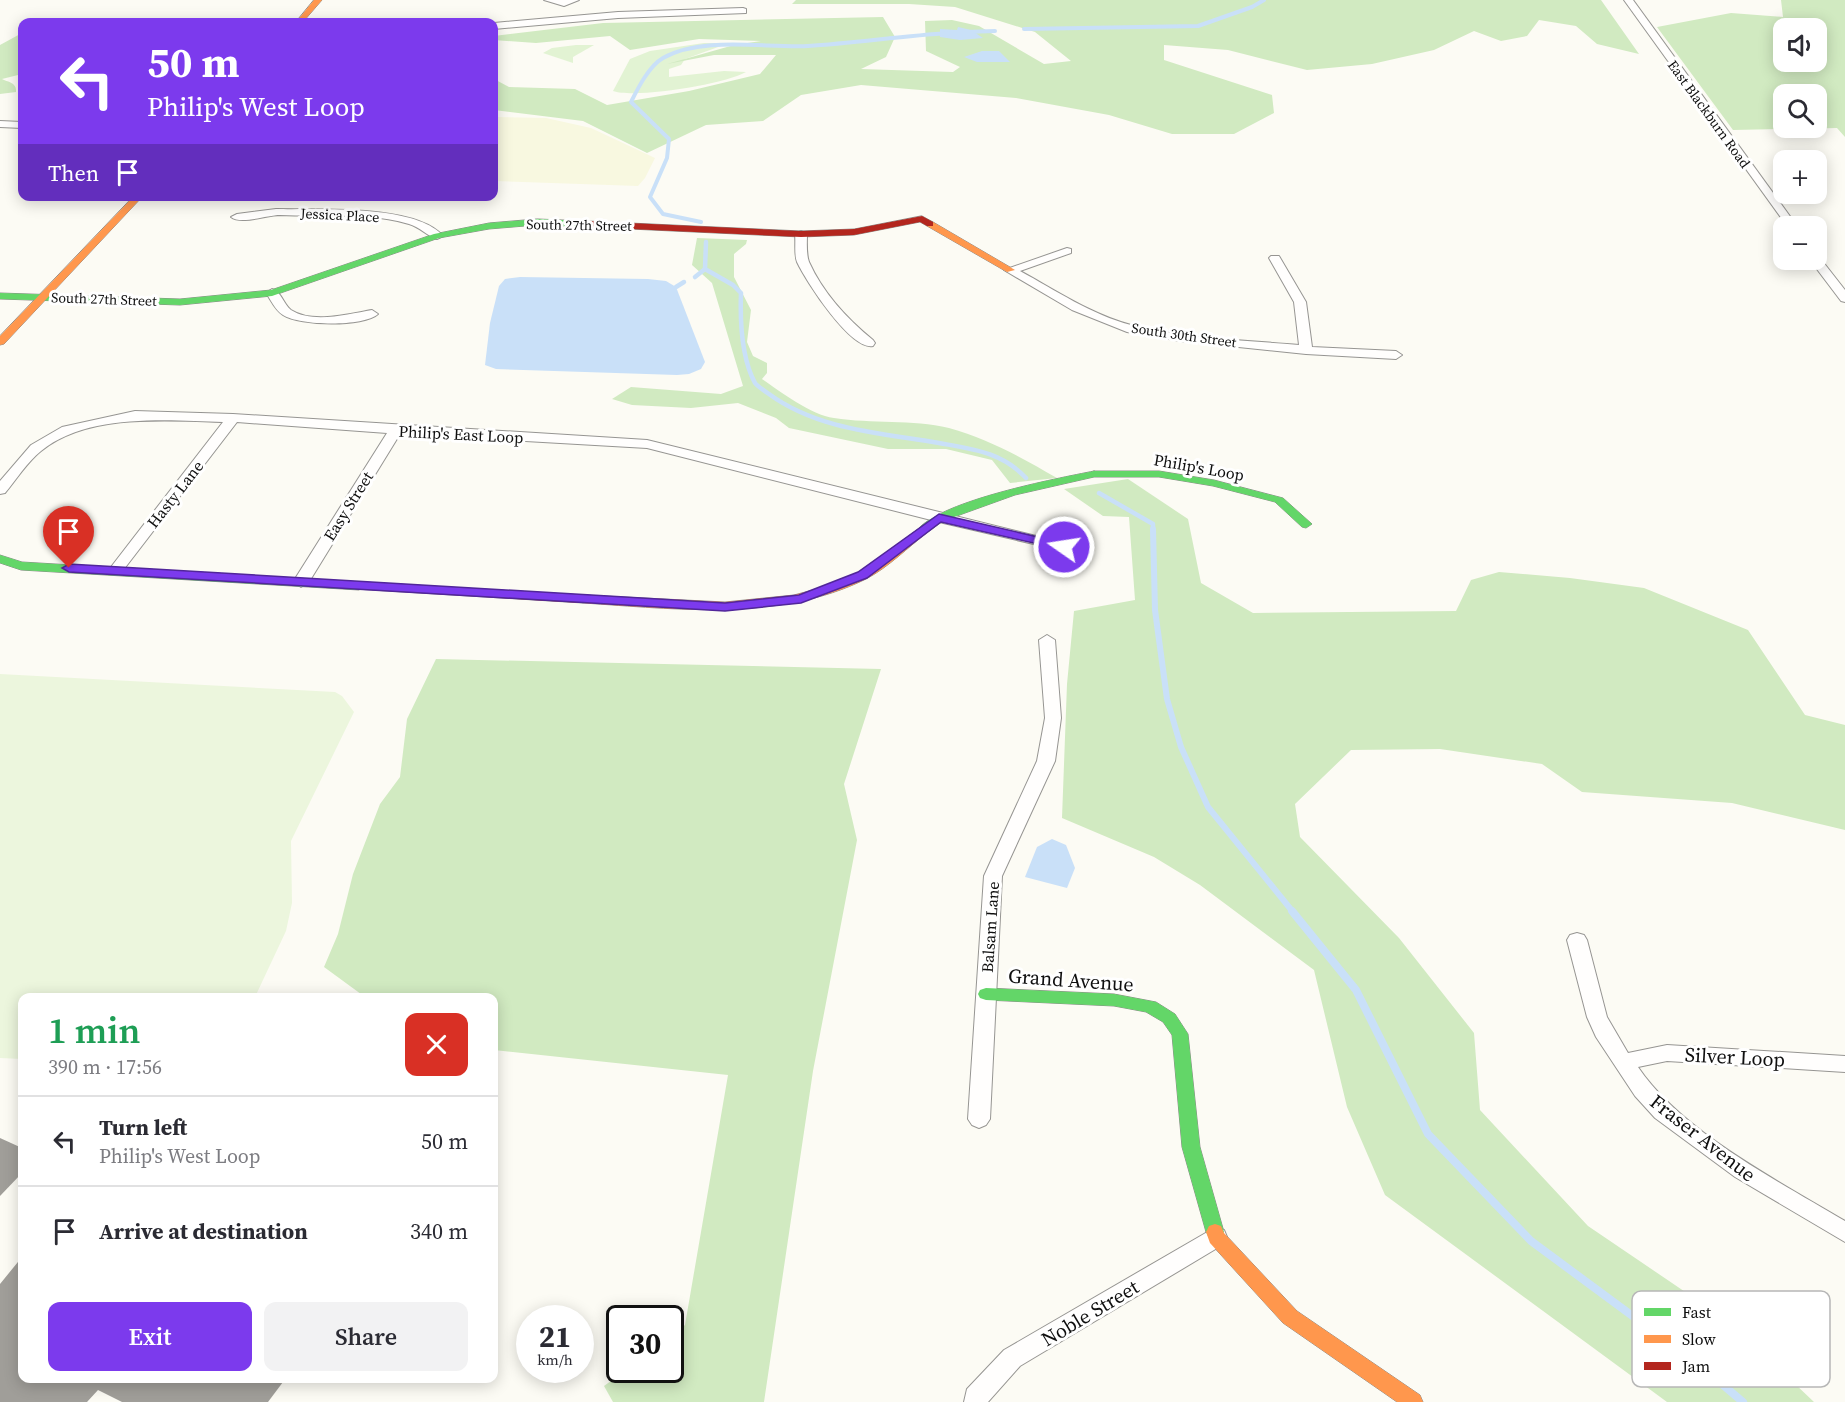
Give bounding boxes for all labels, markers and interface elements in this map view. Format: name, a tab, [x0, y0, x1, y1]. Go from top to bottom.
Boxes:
map controls	[1773, 18, 1827, 270]
button: sound	[1773, 18, 1827, 72]
text: 50 m	[147, 33, 240, 91]
icon: left	[48, 42, 126, 120]
street label: East Blackburn Road	[1663, 56, 1755, 172]
button: search	[1773, 84, 1827, 138]
text: Philip's West Loop	[147, 88, 365, 125]
button: +	[1773, 150, 1827, 204]
icon: arrive	[111, 156, 144, 189]
text: Then	[48, 158, 99, 188]
street label: Jessica Place	[299, 203, 380, 227]
street label: South 27th Street	[526, 214, 632, 236]
button: −	[1773, 216, 1827, 270]
street label: South 27th Street	[51, 287, 158, 311]
street label: South 30th Street	[1130, 318, 1238, 352]
street label: Philip's East Loop	[398, 420, 524, 448]
street label: Philip's Loop	[1152, 448, 1246, 486]
street label: Hasty Lane	[142, 456, 208, 532]
street label: Easy Street	[318, 466, 378, 545]
pin	[43, 506, 94, 568]
icon: arrive	[52, 515, 85, 548]
position arrow	[1032, 515, 1096, 579]
street label: Balsam Lane	[976, 881, 1004, 973]
street label: Grand Avenue	[1007, 962, 1135, 998]
text: 1 min	[48, 1006, 140, 1055]
button: close	[405, 1013, 468, 1076]
street label: Silver Loop	[1684, 1040, 1786, 1074]
text: 390 m · 17:56	[48, 1053, 162, 1081]
street label: Fraser Avenue	[1644, 1088, 1762, 1188]
text: Turn left	[99, 1112, 187, 1142]
icon: left	[48, 1125, 81, 1158]
text: 50 m	[421, 1126, 468, 1156]
text: Philip's West Loop	[99, 1142, 260, 1170]
icon: arrive	[48, 1215, 81, 1248]
text: Arrive at destination	[99, 1216, 308, 1246]
text: 340 m	[410, 1216, 468, 1246]
street label: Noble Street	[1036, 1273, 1144, 1353]
legend	[1632, 1291, 1830, 1387]
text: Fast	[1682, 1301, 1712, 1323]
button: Exit	[48, 1302, 252, 1371]
button: Share	[264, 1302, 468, 1371]
speed limit sign: 30	[606, 1305, 684, 1383]
text: 21	[539, 1316, 571, 1357]
text: Slow	[1682, 1328, 1717, 1350]
text: km/h	[537, 1349, 573, 1370]
text: Jam	[1681, 1355, 1710, 1377]

